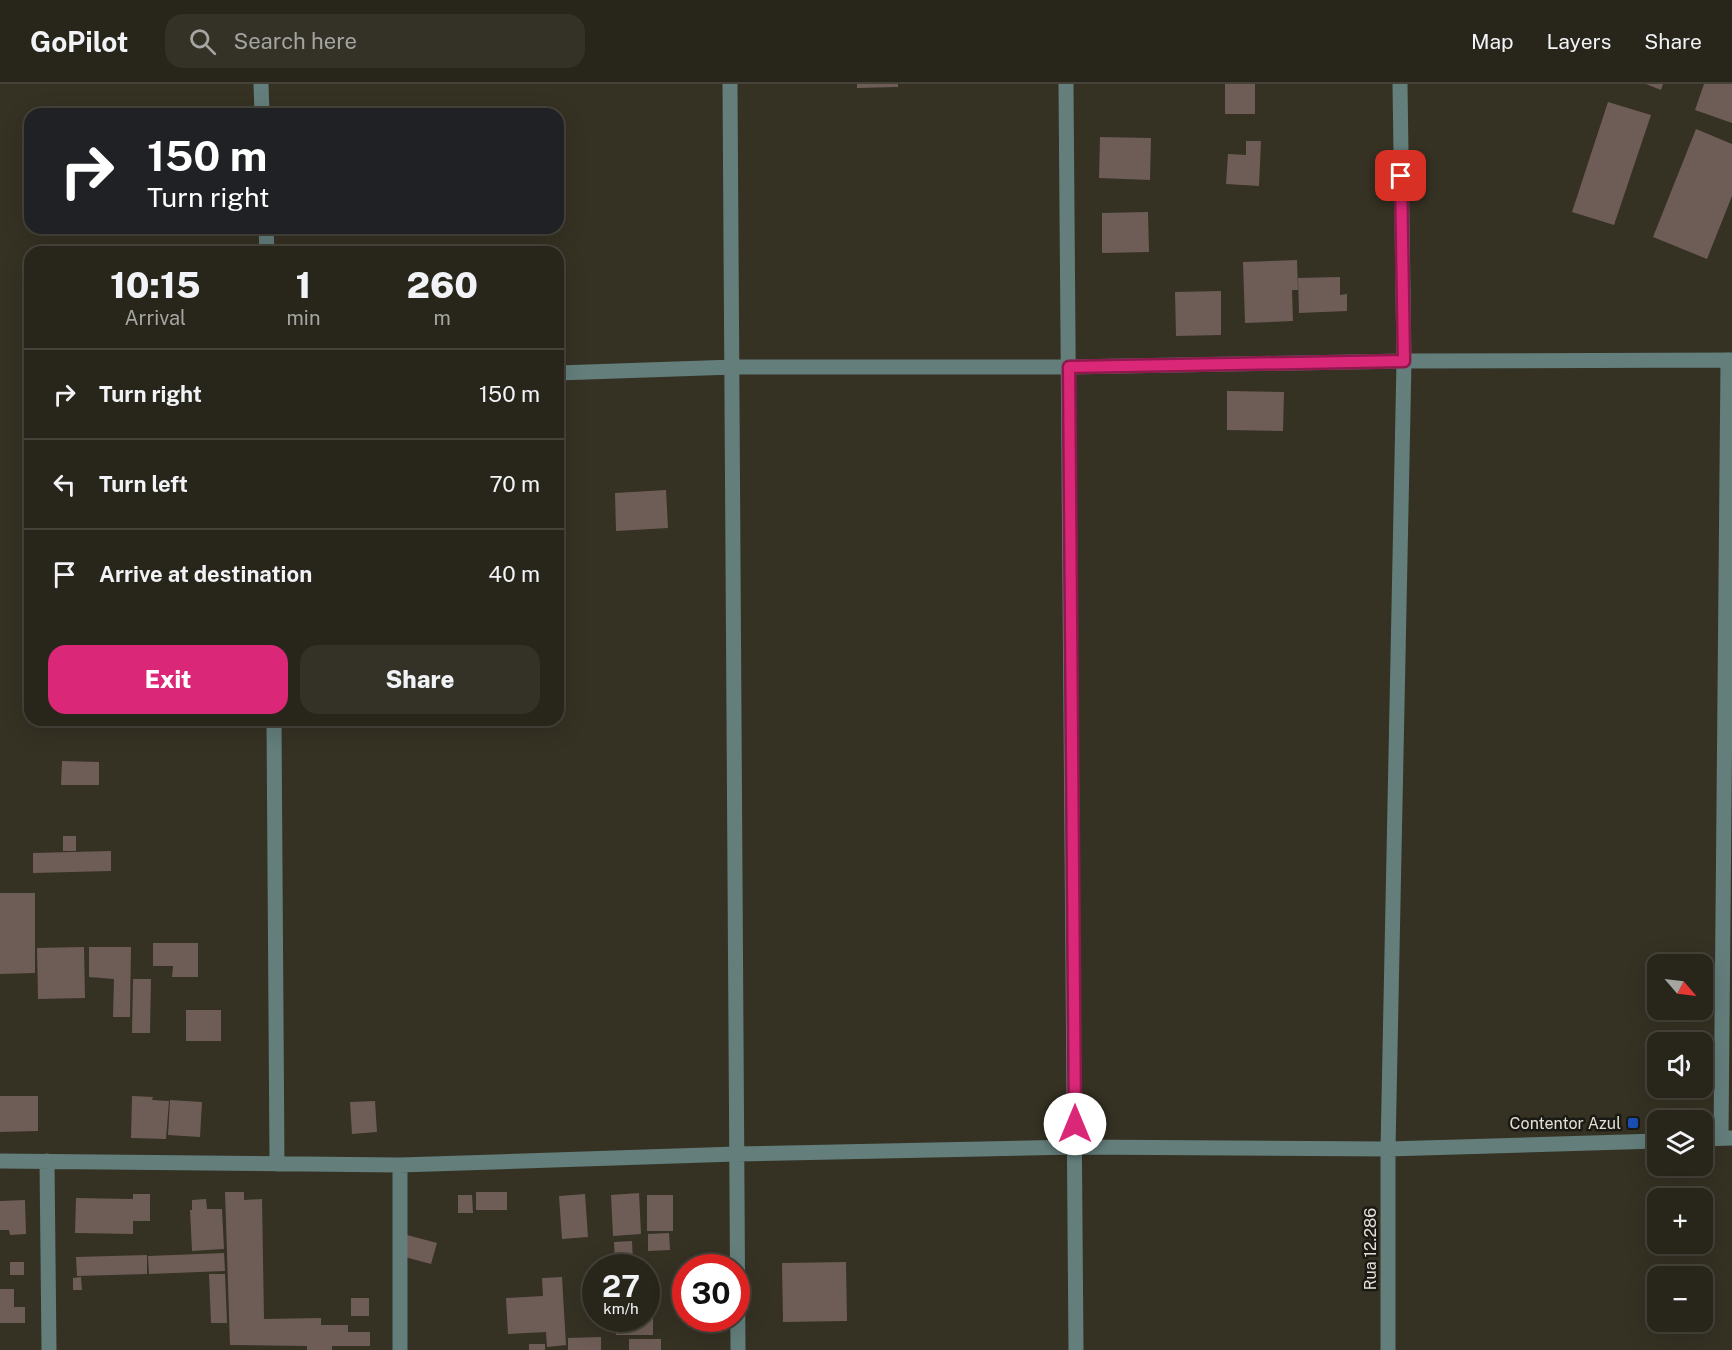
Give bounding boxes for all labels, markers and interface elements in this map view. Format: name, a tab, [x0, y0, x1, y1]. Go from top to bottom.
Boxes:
search box	[165, 14, 585, 68]
text: GoPilot	[30, 25, 129, 58]
icon: search	[186, 25, 219, 58]
text: Search here	[234, 28, 357, 54]
text: Map	[1471, 29, 1514, 54]
text: Layers	[1547, 29, 1611, 54]
text: Share	[1644, 29, 1702, 54]
text: 150 m	[147, 131, 267, 180]
icon: right	[48, 132, 126, 210]
pin	[1375, 150, 1426, 201]
icon: arrive	[1384, 159, 1417, 192]
text: Turn right	[147, 181, 270, 213]
text: 10:15	[110, 264, 201, 306]
text: 1	[296, 264, 311, 306]
text: 260	[406, 264, 478, 306]
text: Arrival	[124, 306, 186, 330]
text: min	[287, 306, 320, 330]
text: m	[434, 306, 451, 330]
icon: right	[48, 378, 81, 411]
text: Turn right	[99, 381, 202, 407]
text: 150 m	[479, 381, 540, 407]
icon: left	[48, 468, 81, 501]
text: Turn left	[99, 471, 188, 497]
text: 70 m	[489, 471, 540, 497]
icon: arrive	[48, 558, 81, 591]
text: Arrive at destination	[99, 561, 312, 587]
text: 40 m	[488, 561, 540, 587]
button: Exit	[48, 645, 288, 714]
button: Share	[300, 645, 540, 714]
north arrow	[1647, 954, 1713, 1020]
map controls	[1647, 954, 1713, 1332]
button: sound	[1647, 1032, 1713, 1098]
position arrow	[1043, 1092, 1107, 1156]
button: layers	[1647, 1110, 1713, 1176]
place label: Contentor Azul	[1510, 1114, 1621, 1133]
marker: Contentor Azul	[1626, 1116, 1640, 1130]
button: +	[1647, 1188, 1713, 1254]
street label: Rua 12.286	[1361, 1208, 1380, 1290]
speed limit sign: 30	[672, 1254, 750, 1332]
button: −	[1647, 1266, 1713, 1332]
text: 27	[602, 1268, 640, 1304]
text: km/h	[603, 1300, 639, 1317]

